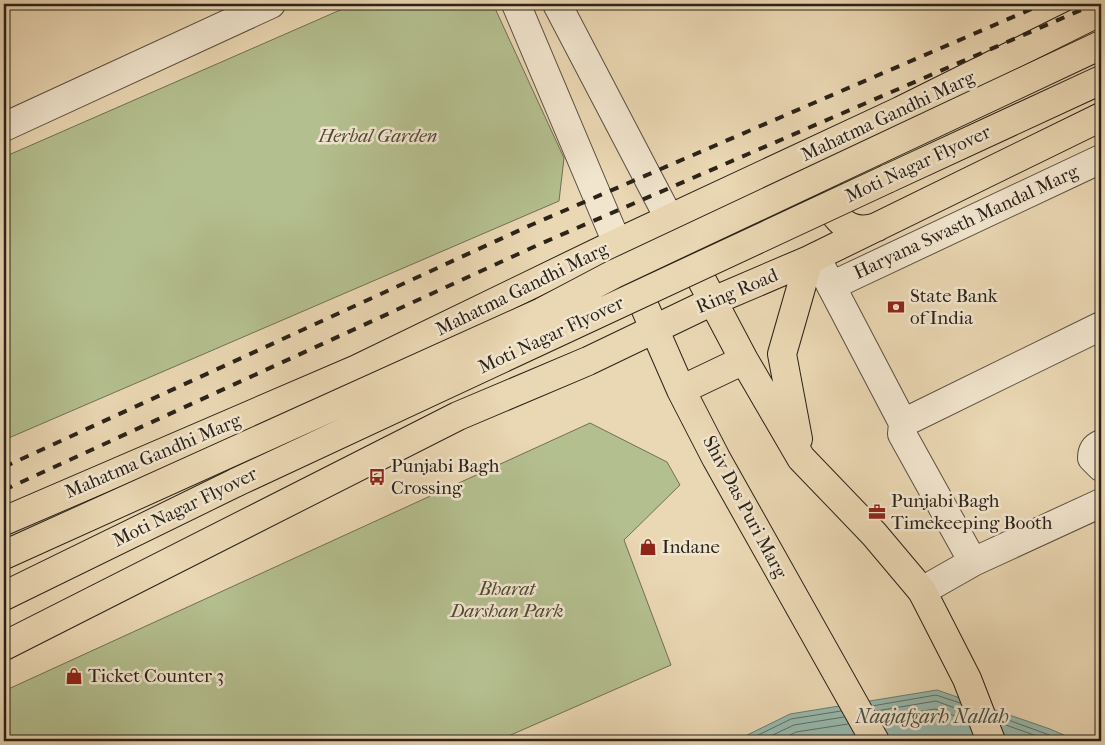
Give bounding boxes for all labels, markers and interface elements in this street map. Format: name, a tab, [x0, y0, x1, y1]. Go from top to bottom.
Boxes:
street label: Mahatma Gandhi Marg	[798, 66, 979, 166]
street label: Moti Nagar Flyover	[842, 120, 995, 207]
park label: Herbal Garden	[318, 125, 437, 147]
street label: Haryana Swasth Mandal Marg	[850, 160, 1082, 284]
street label: Mahatma Gandhi Marg	[432, 237, 613, 340]
street label: Ring Road	[693, 264, 782, 318]
place label: State Bank of India	[910, 285, 998, 329]
street label: Moti Nagar Flyover	[475, 291, 628, 378]
bank icon: State Bank of India	[886, 297, 906, 317]
street label: Mahatma Gandhi Marg	[62, 409, 245, 503]
street label: Shiv Das Puri Marg	[698, 432, 792, 583]
place label: Punjabi Bagh Crossing	[391, 455, 500, 499]
street label: Moti Nagar Flyover	[109, 462, 262, 551]
bus stop icon: Punjabi Bagh Crossing	[367, 467, 387, 487]
place label: Punjabi Bagh Timekeeping Booth	[891, 490, 1053, 534]
office icon: Punjabi Bagh Timekeeping Booth	[867, 502, 887, 522]
place label: Indane	[662, 536, 720, 558]
shop icon: Indane	[638, 537, 658, 557]
park label: Bharat Darshan Park	[448, 578, 564, 622]
place label: Ticket Counter 3	[88, 665, 224, 687]
shop icon: Ticket Counter 3	[64, 666, 84, 686]
water label: Naajafgarh Nallah	[854, 705, 1009, 728]

